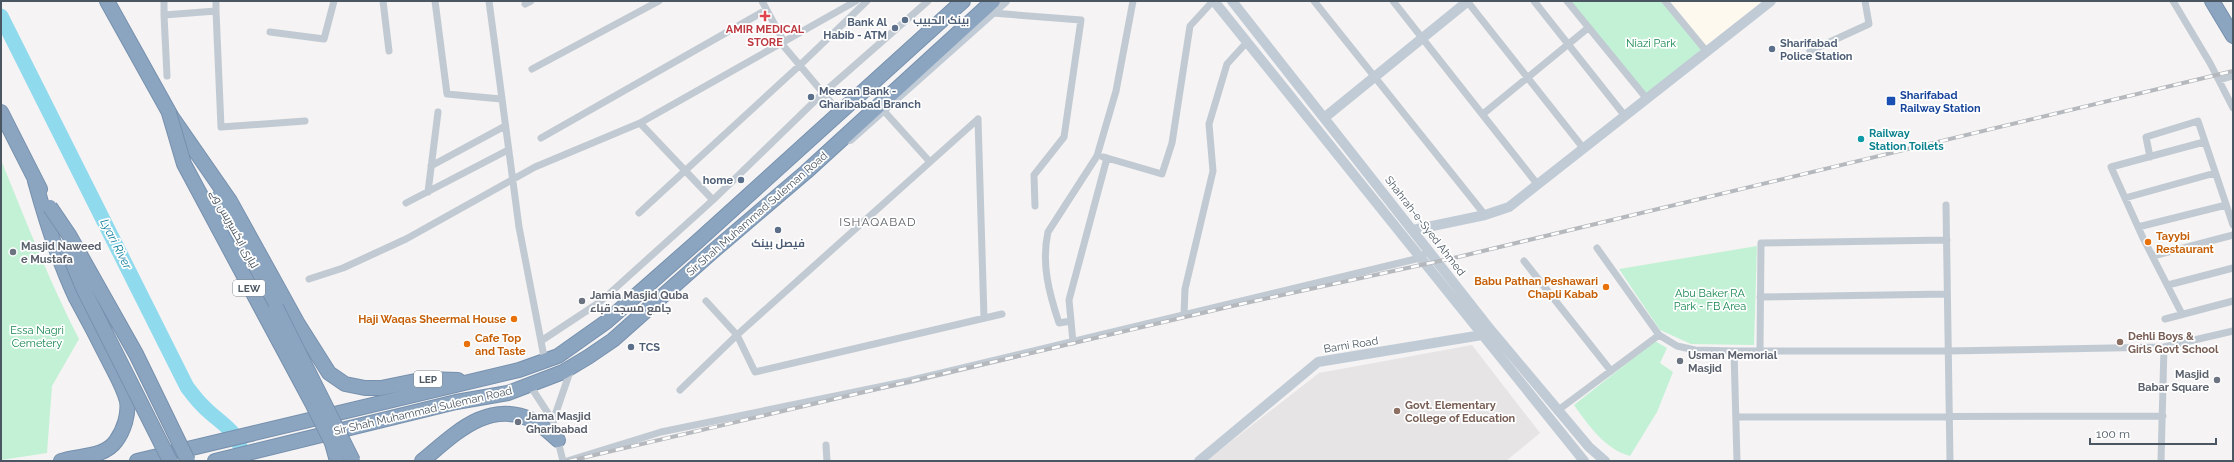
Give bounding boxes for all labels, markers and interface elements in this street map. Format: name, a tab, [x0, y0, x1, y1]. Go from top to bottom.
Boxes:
marker: AMIR MEDICAL STORE	[760, 11, 770, 21]
place label: بينک الحبيب	[913, 14, 969, 27]
marker: بينک الحبيب	[900, 15, 910, 25]
place label: Bank Al Habib - ATM	[823, 16, 888, 42]
place label: AMIR MEDICAL STORE	[726, 23, 805, 49]
marker: Bank Al Habib - ATM	[890, 23, 900, 33]
park label: Niazi Park	[1626, 37, 1676, 50]
place label: Sharifabad Police Station	[1780, 37, 1853, 63]
marker: Sharifabad Police Station	[1767, 44, 1777, 54]
place label: Meezan Bank - Gharibabad Branch	[819, 85, 921, 111]
place label: Sharifabad Railway Station	[1900, 89, 1981, 115]
marker: Meezan Bank - Gharibabad Branch	[806, 92, 816, 102]
marker: Sharifabad Railway Station	[1885, 95, 1897, 107]
place label: Railway Station Toilets	[1869, 127, 1944, 153]
marker: Railway Station Toilets	[1856, 134, 1866, 144]
street label: Sir Shah Muhammad Suleman Road	[684, 149, 830, 279]
place label: home	[703, 174, 733, 187]
street label: Shahrah-e-Syed Ahmed	[1382, 174, 1468, 278]
marker: home	[736, 175, 746, 185]
street label: لیاری ایکسپریس وے	[207, 188, 261, 270]
district label: ISHAQABAD	[839, 215, 917, 229]
water label: Lyari River	[97, 216, 135, 272]
marker: فیصل بینک	[773, 225, 783, 235]
place label: Tayybi Restaurant	[2156, 230, 2215, 256]
place label: فیصل بینک	[751, 237, 805, 250]
marker: Tayybi Restaurant	[2143, 237, 2153, 247]
place label: Masjid Naweed e Mustafa	[21, 240, 101, 266]
marker: Masjid Naweed e Mustafa	[8, 247, 18, 257]
place label: Babu Pathan Peshawari Chapli Kabab	[1474, 275, 1598, 301]
road number: LEW	[233, 280, 265, 296]
marker: Babu Pathan Peshawari Chapli Kabab	[1601, 282, 1611, 292]
park label: Abu Baker RA Park - FB Area	[1674, 287, 1746, 313]
place label: Jamia Masjid Quba جامع مسجد قباء	[590, 289, 689, 316]
marker: Jamia Masjid Quba جامع مسجد قباء	[577, 296, 587, 306]
place label: Haji Waqas Sheermal House	[358, 313, 506, 326]
marker: Haji Waqas Sheermal House	[509, 314, 519, 324]
park label: Essa Nagri Cemetery	[10, 324, 64, 350]
place label: Dehli Boys & Girls Govt School	[2128, 330, 2219, 356]
place label: Cafe Top and Taste	[475, 332, 526, 358]
street label: Barni Road	[1323, 334, 1379, 356]
marker: Dehli Boys & Girls Govt School	[2115, 337, 2125, 347]
marker: Cafe Top and Taste	[462, 339, 472, 349]
place label: TCS	[639, 341, 660, 354]
marker: TCS	[626, 342, 636, 352]
place label: Usman Memorial Masjid	[1688, 349, 1778, 375]
marker: Usman Memorial Masjid	[1675, 356, 1685, 366]
place label: Masjid Babar Square	[2138, 368, 2209, 394]
road number: LEP	[414, 371, 442, 387]
marker: Masjid Babar Square	[2212, 375, 2222, 385]
street label: Sir Shah Muhammad Suleman Road	[333, 384, 514, 438]
place label: Govt. Elementary College of Education	[1405, 399, 1516, 425]
marker: Govt. Elementary College of Education	[1392, 406, 1402, 416]
place label: Jama Masjid Gharibabad	[526, 410, 591, 436]
marker: Jama Masjid Gharibabad	[513, 417, 523, 427]
scale bar	[2090, 420, 2216, 446]
text: 100 m	[2096, 427, 2130, 441]

